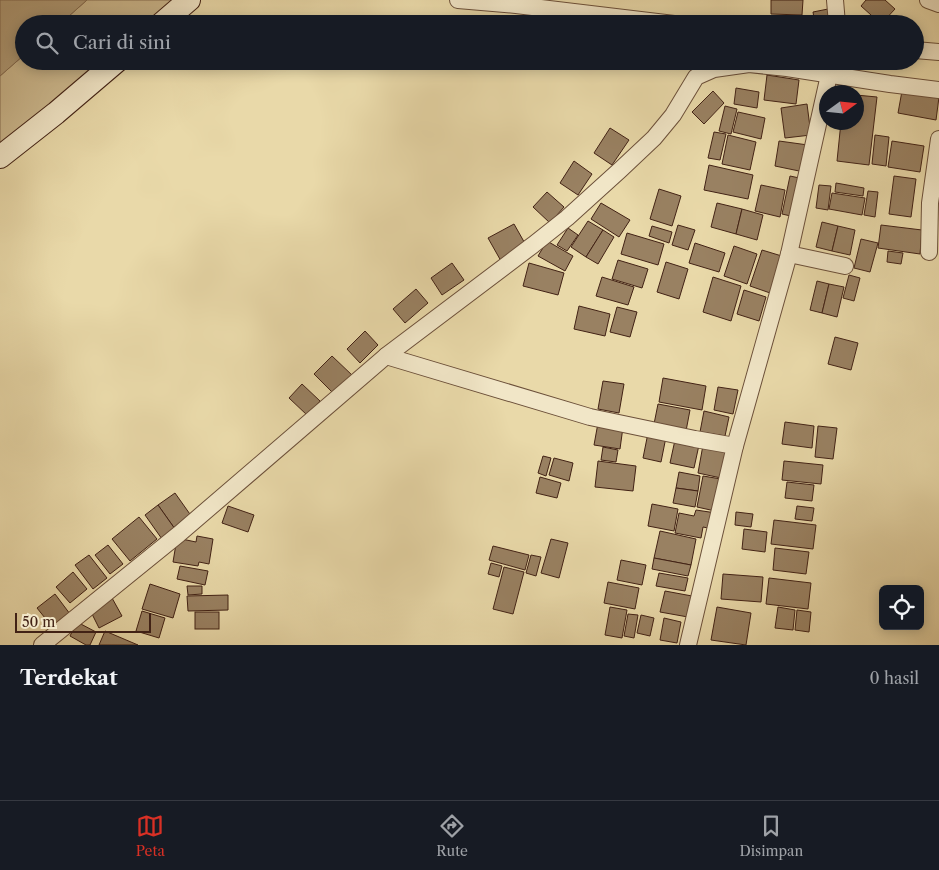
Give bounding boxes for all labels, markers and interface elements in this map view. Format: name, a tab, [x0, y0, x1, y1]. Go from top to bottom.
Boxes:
search box	[15, 15, 924, 70]
icon: search	[33, 29, 61, 57]
text: Cari di sini	[73, 31, 171, 54]
north arrow	[819, 85, 864, 130]
map controls	[879, 585, 924, 630]
button: locate	[879, 585, 924, 630]
scale bar	[15, 610, 151, 633]
text: 50 m	[22, 613, 55, 631]
text: Terdekat	[20, 665, 118, 690]
text: 0 hasil	[870, 668, 919, 688]
tab: Peta	[136, 812, 165, 860]
tab: Rute	[436, 812, 468, 860]
tab: Disimpan	[739, 812, 803, 860]

